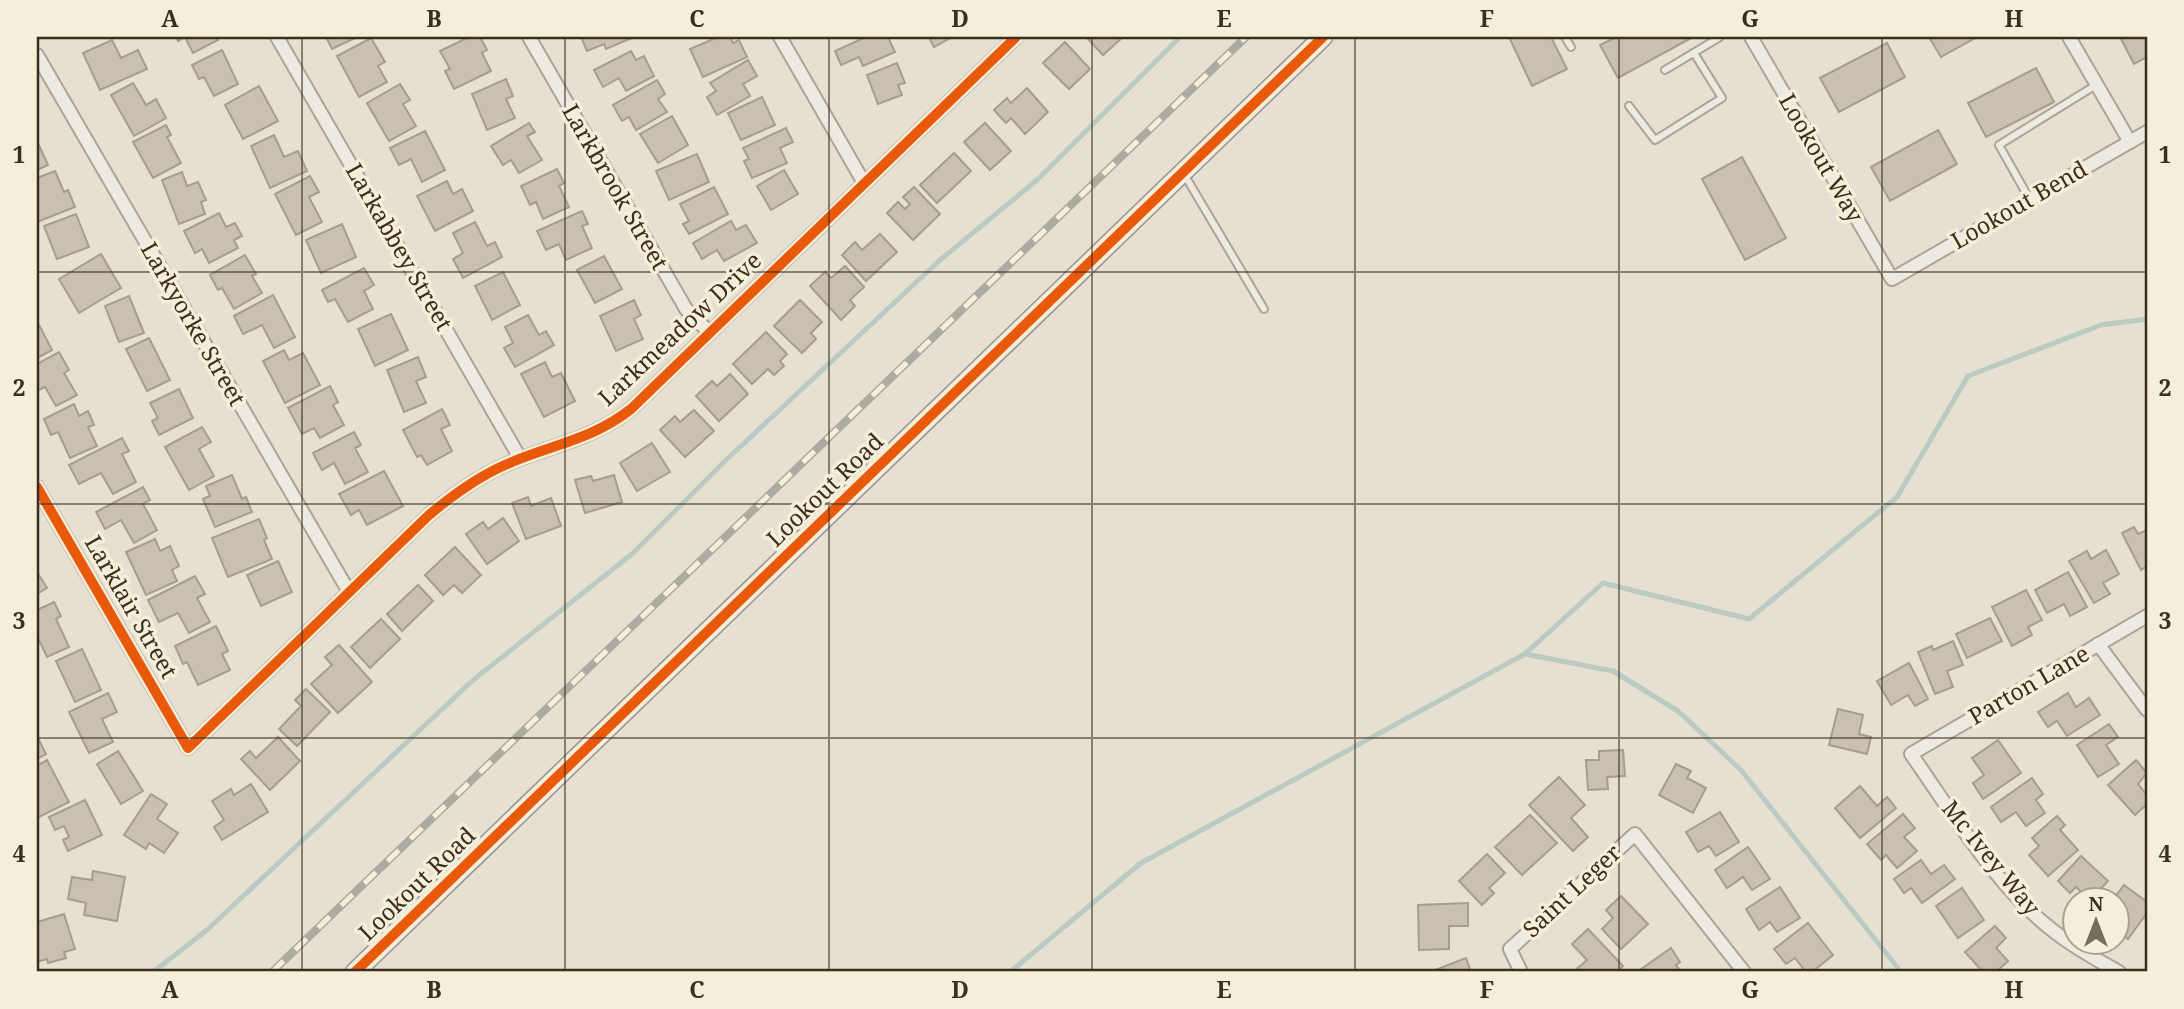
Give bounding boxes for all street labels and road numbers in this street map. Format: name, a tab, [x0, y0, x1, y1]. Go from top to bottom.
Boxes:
street label: Lookout Way	[1772, 87, 1872, 228]
street label: Larkbrook Street	[555, 98, 676, 275]
street label: Lookout Bend	[1945, 152, 2092, 256]
street label: Larkabbey Street	[339, 157, 461, 336]
street label: Larkyorke Street	[134, 236, 254, 411]
street label: Larkmeadow Drive	[591, 244, 768, 412]
street label: Lookout Road	[759, 425, 890, 553]
street label: Larklair Street	[78, 529, 186, 684]
street label: Parton Lane	[1962, 637, 2095, 732]
street label: Mc Ivey Way	[1935, 793, 2048, 922]
street label: Lookout Road	[351, 819, 482, 947]
street label: Saint Leger	[1515, 836, 1628, 944]

